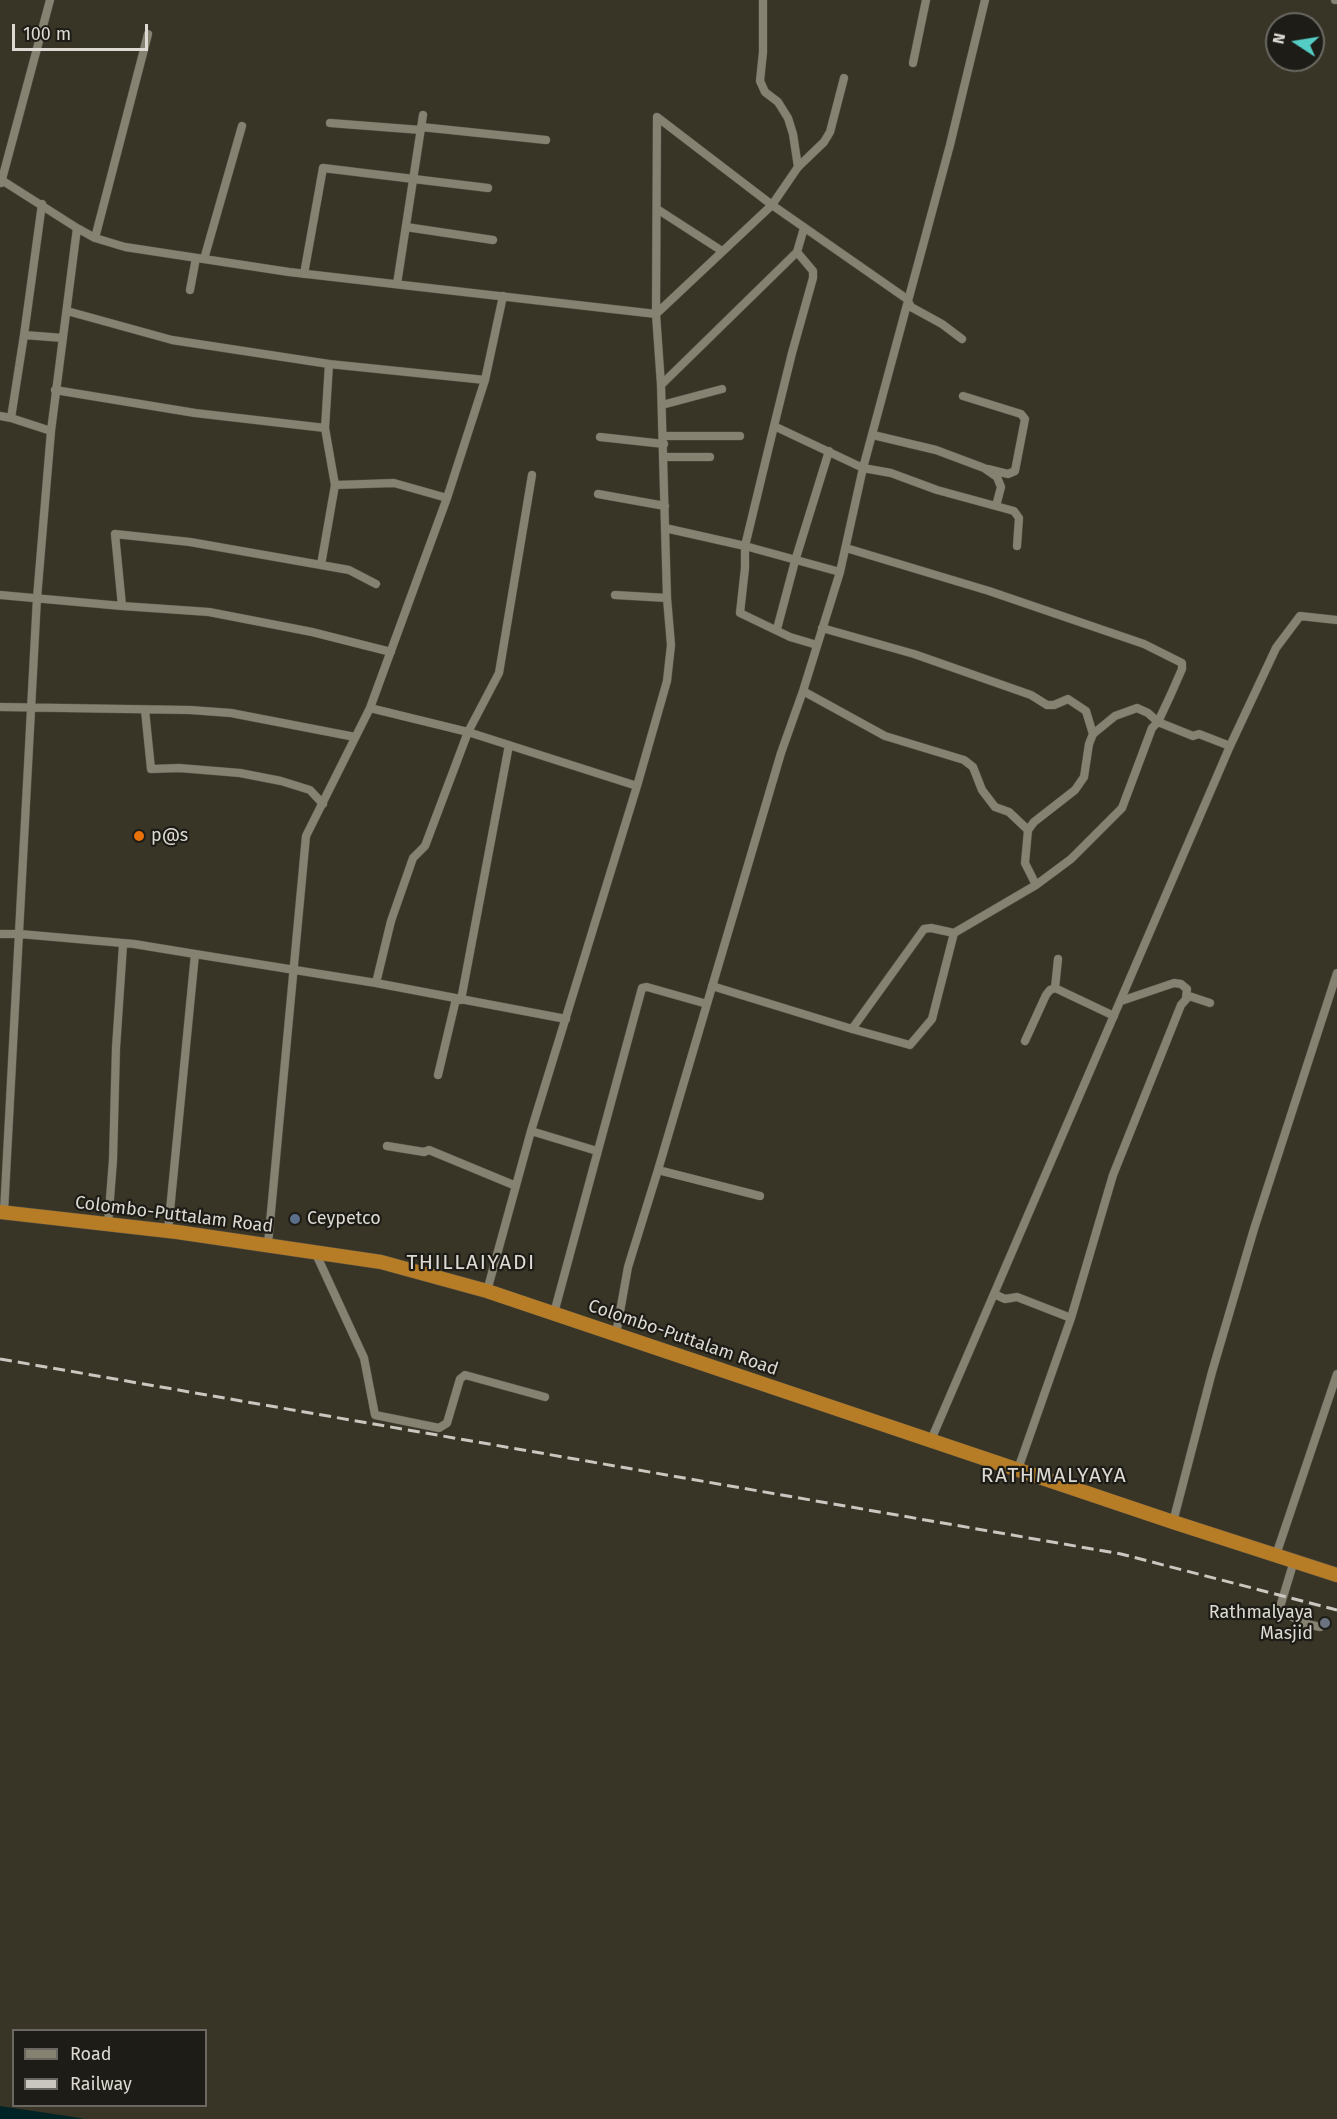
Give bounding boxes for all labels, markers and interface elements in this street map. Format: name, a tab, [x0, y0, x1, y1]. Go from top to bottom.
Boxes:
scale bar	[15, 12, 152, 50]
north arrow	[1265, 12, 1325, 72]
text: 100 m	[23, 23, 71, 45]
text: N	[1268, 31, 1289, 46]
place label: p@s	[151, 825, 188, 847]
marker: p@s	[132, 829, 146, 843]
street label: Colombo-Puttalam Road	[74, 1192, 274, 1238]
place label: Ceypetco	[307, 1208, 381, 1230]
marker: Ceypetco	[288, 1212, 302, 1226]
district label: THILLAIYADI	[406, 1250, 536, 1276]
street label: Colombo-Puttalam Road	[585, 1295, 781, 1381]
district label: RATHMALYAYA	[981, 1463, 1127, 1489]
place label: Rathmalyaya Masjid	[1209, 1602, 1313, 1644]
marker: Rathmalyaya Masjid	[1318, 1616, 1332, 1630]
legend	[12, 2029, 207, 2107]
text: Road	[70, 2043, 112, 2065]
text: Railway	[70, 2073, 132, 2095]

